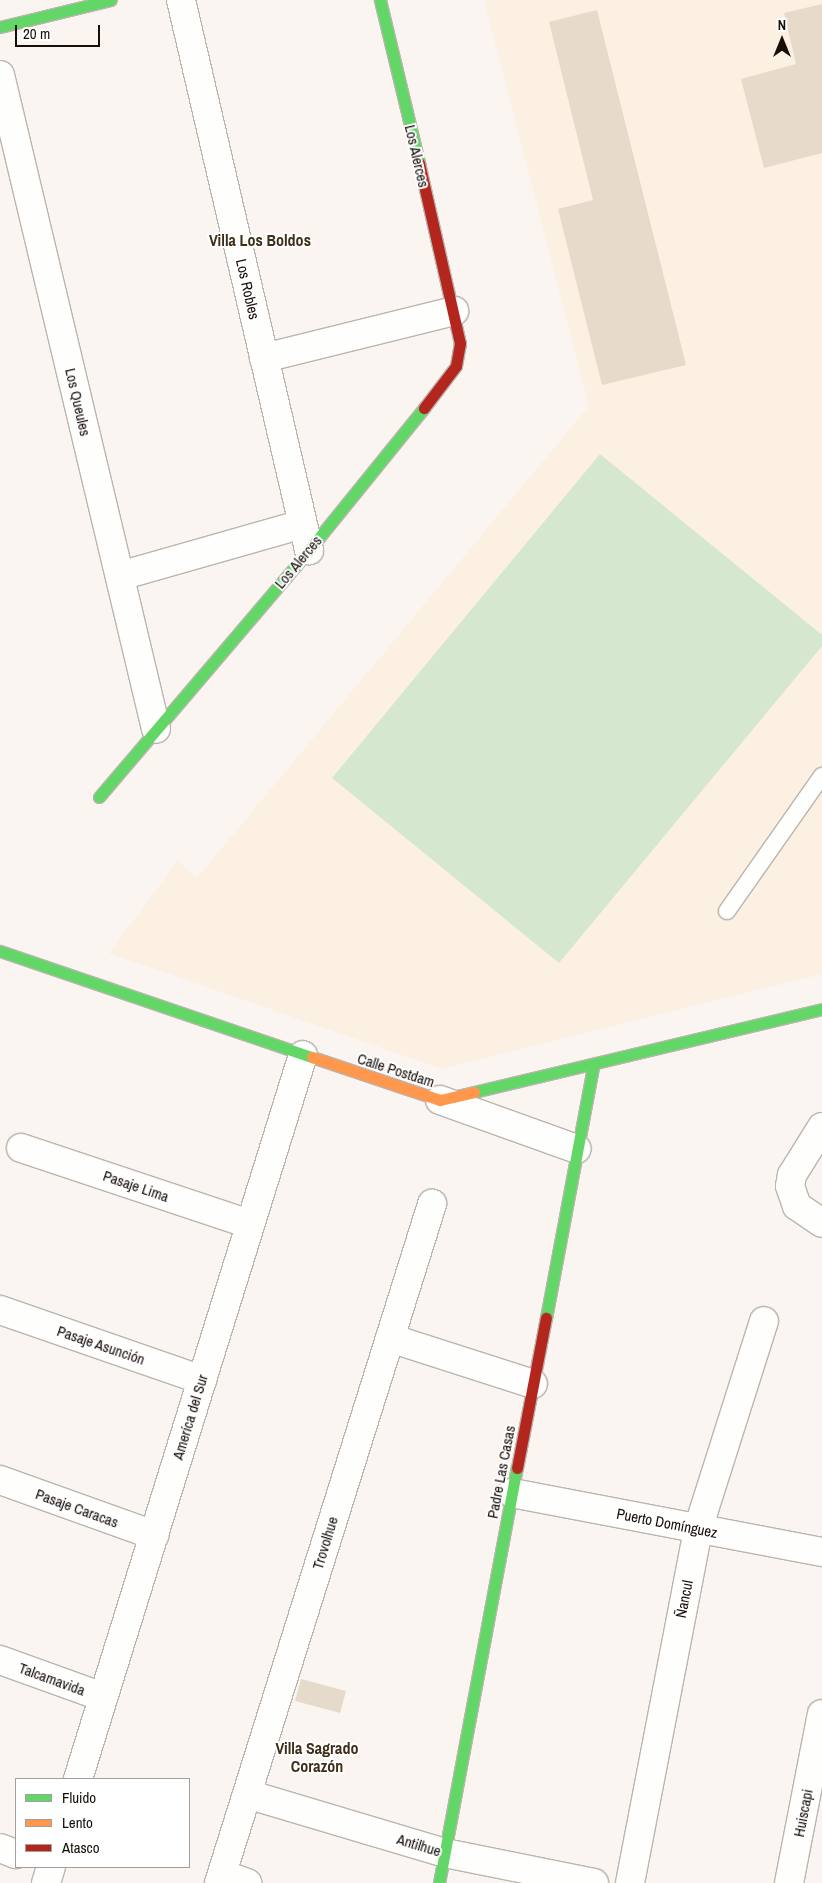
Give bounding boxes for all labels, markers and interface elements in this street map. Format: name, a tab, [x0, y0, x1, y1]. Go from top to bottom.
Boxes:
scale bar	[18, 15, 102, 47]
north arrow	[757, 15, 807, 65]
text: N	[778, 16, 786, 34]
text: 20 m	[23, 23, 50, 44]
street label: Los Alerces	[401, 123, 433, 189]
district label: Villa Los Boldos	[209, 230, 311, 250]
street label: Los Robles	[232, 257, 264, 321]
street label: Los Queules	[61, 366, 95, 438]
street label: Los Alerces	[270, 532, 326, 592]
street label: Calle Postdam	[355, 1049, 437, 1091]
street label: Pasaje Lima	[101, 1166, 171, 1206]
street label: Pasaje Asunción	[54, 1321, 148, 1369]
street label: Ameríca del Sur	[169, 1372, 211, 1462]
street label: Padre Las Casas	[483, 1424, 519, 1520]
street label: Pasaje Caracas	[33, 1485, 121, 1531]
street label: Puerto Domínguez	[615, 1504, 719, 1542]
street label: Trovolhue	[308, 1514, 342, 1572]
street label: Ñancul	[672, 1578, 696, 1620]
street label: Talcamavida	[16, 1659, 88, 1699]
district label: Villa Sagrado Corazón	[276, 1738, 358, 1776]
legend	[15, 1778, 190, 1868]
text: Fluido	[62, 1787, 96, 1808]
street label: Huiscapi	[790, 1787, 816, 1839]
text: Lento	[62, 1812, 93, 1833]
street label: Antilhue	[395, 1830, 443, 1860]
text: Atasco	[62, 1837, 100, 1858]

